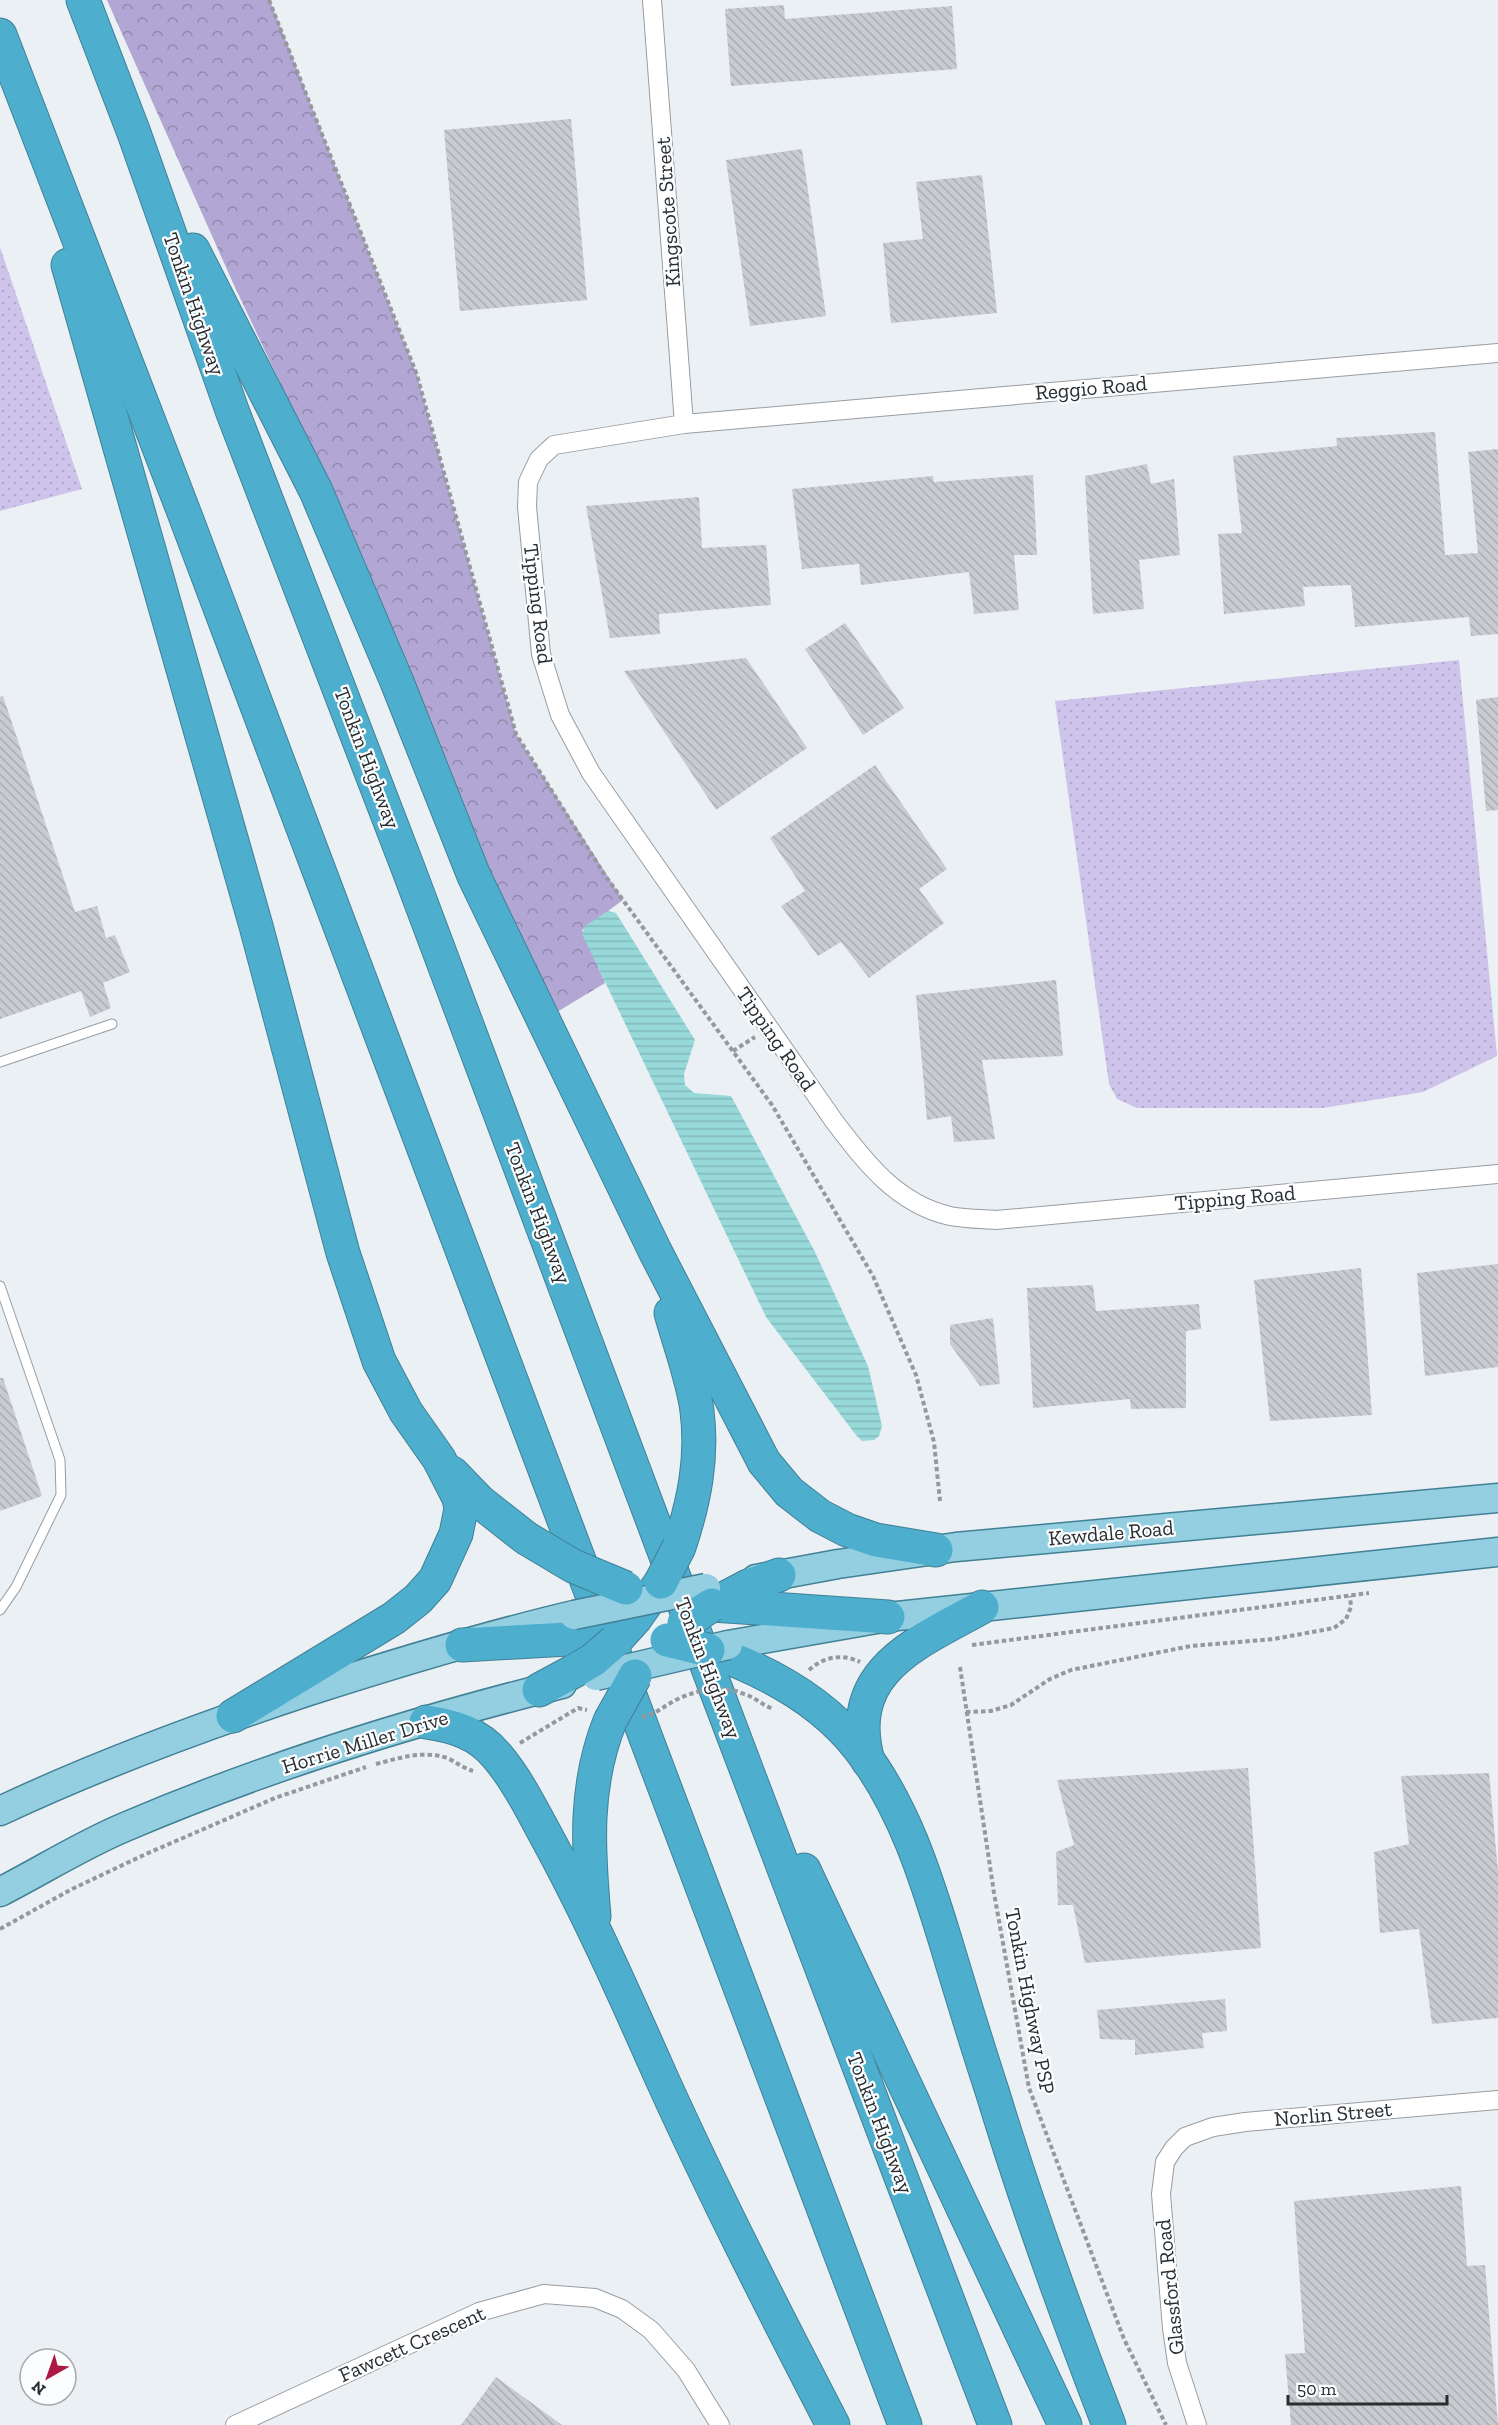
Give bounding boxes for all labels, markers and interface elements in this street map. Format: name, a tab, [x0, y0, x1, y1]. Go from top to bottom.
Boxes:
street label: Kingscote Street	[650, 136, 685, 288]
street label: Tonkin Highway	[158, 229, 231, 379]
street label: Reggio Road	[1034, 370, 1148, 405]
street label: Tipping Road	[519, 542, 558, 666]
street label: Tonkin Highway	[329, 684, 406, 832]
street label: Tipping Road	[731, 982, 822, 1096]
street label: Tonkin Highway	[500, 1139, 577, 1287]
street label: Tipping Road	[1173, 1180, 1297, 1215]
street label: Kewdale Road	[1047, 1515, 1175, 1550]
street label: Tonkin Highway	[670, 1594, 747, 1742]
street label: Horrie Miller Drive	[279, 1704, 451, 1779]
street label: Tonkin Highway PSP	[1000, 1906, 1061, 2096]
street label: Tonkin Highway	[842, 2049, 919, 2197]
street label: Norlin Street	[1273, 2096, 1393, 2131]
street label: Glassford Road	[1150, 2218, 1189, 2356]
street label: Fawcett Crescent	[335, 2300, 489, 2387]
north arrow	[18, 2347, 78, 2407]
scale bar	[1288, 2368, 1447, 2406]
text: N	[28, 2377, 49, 2399]
text: 50 m	[1297, 2378, 1337, 2400]

